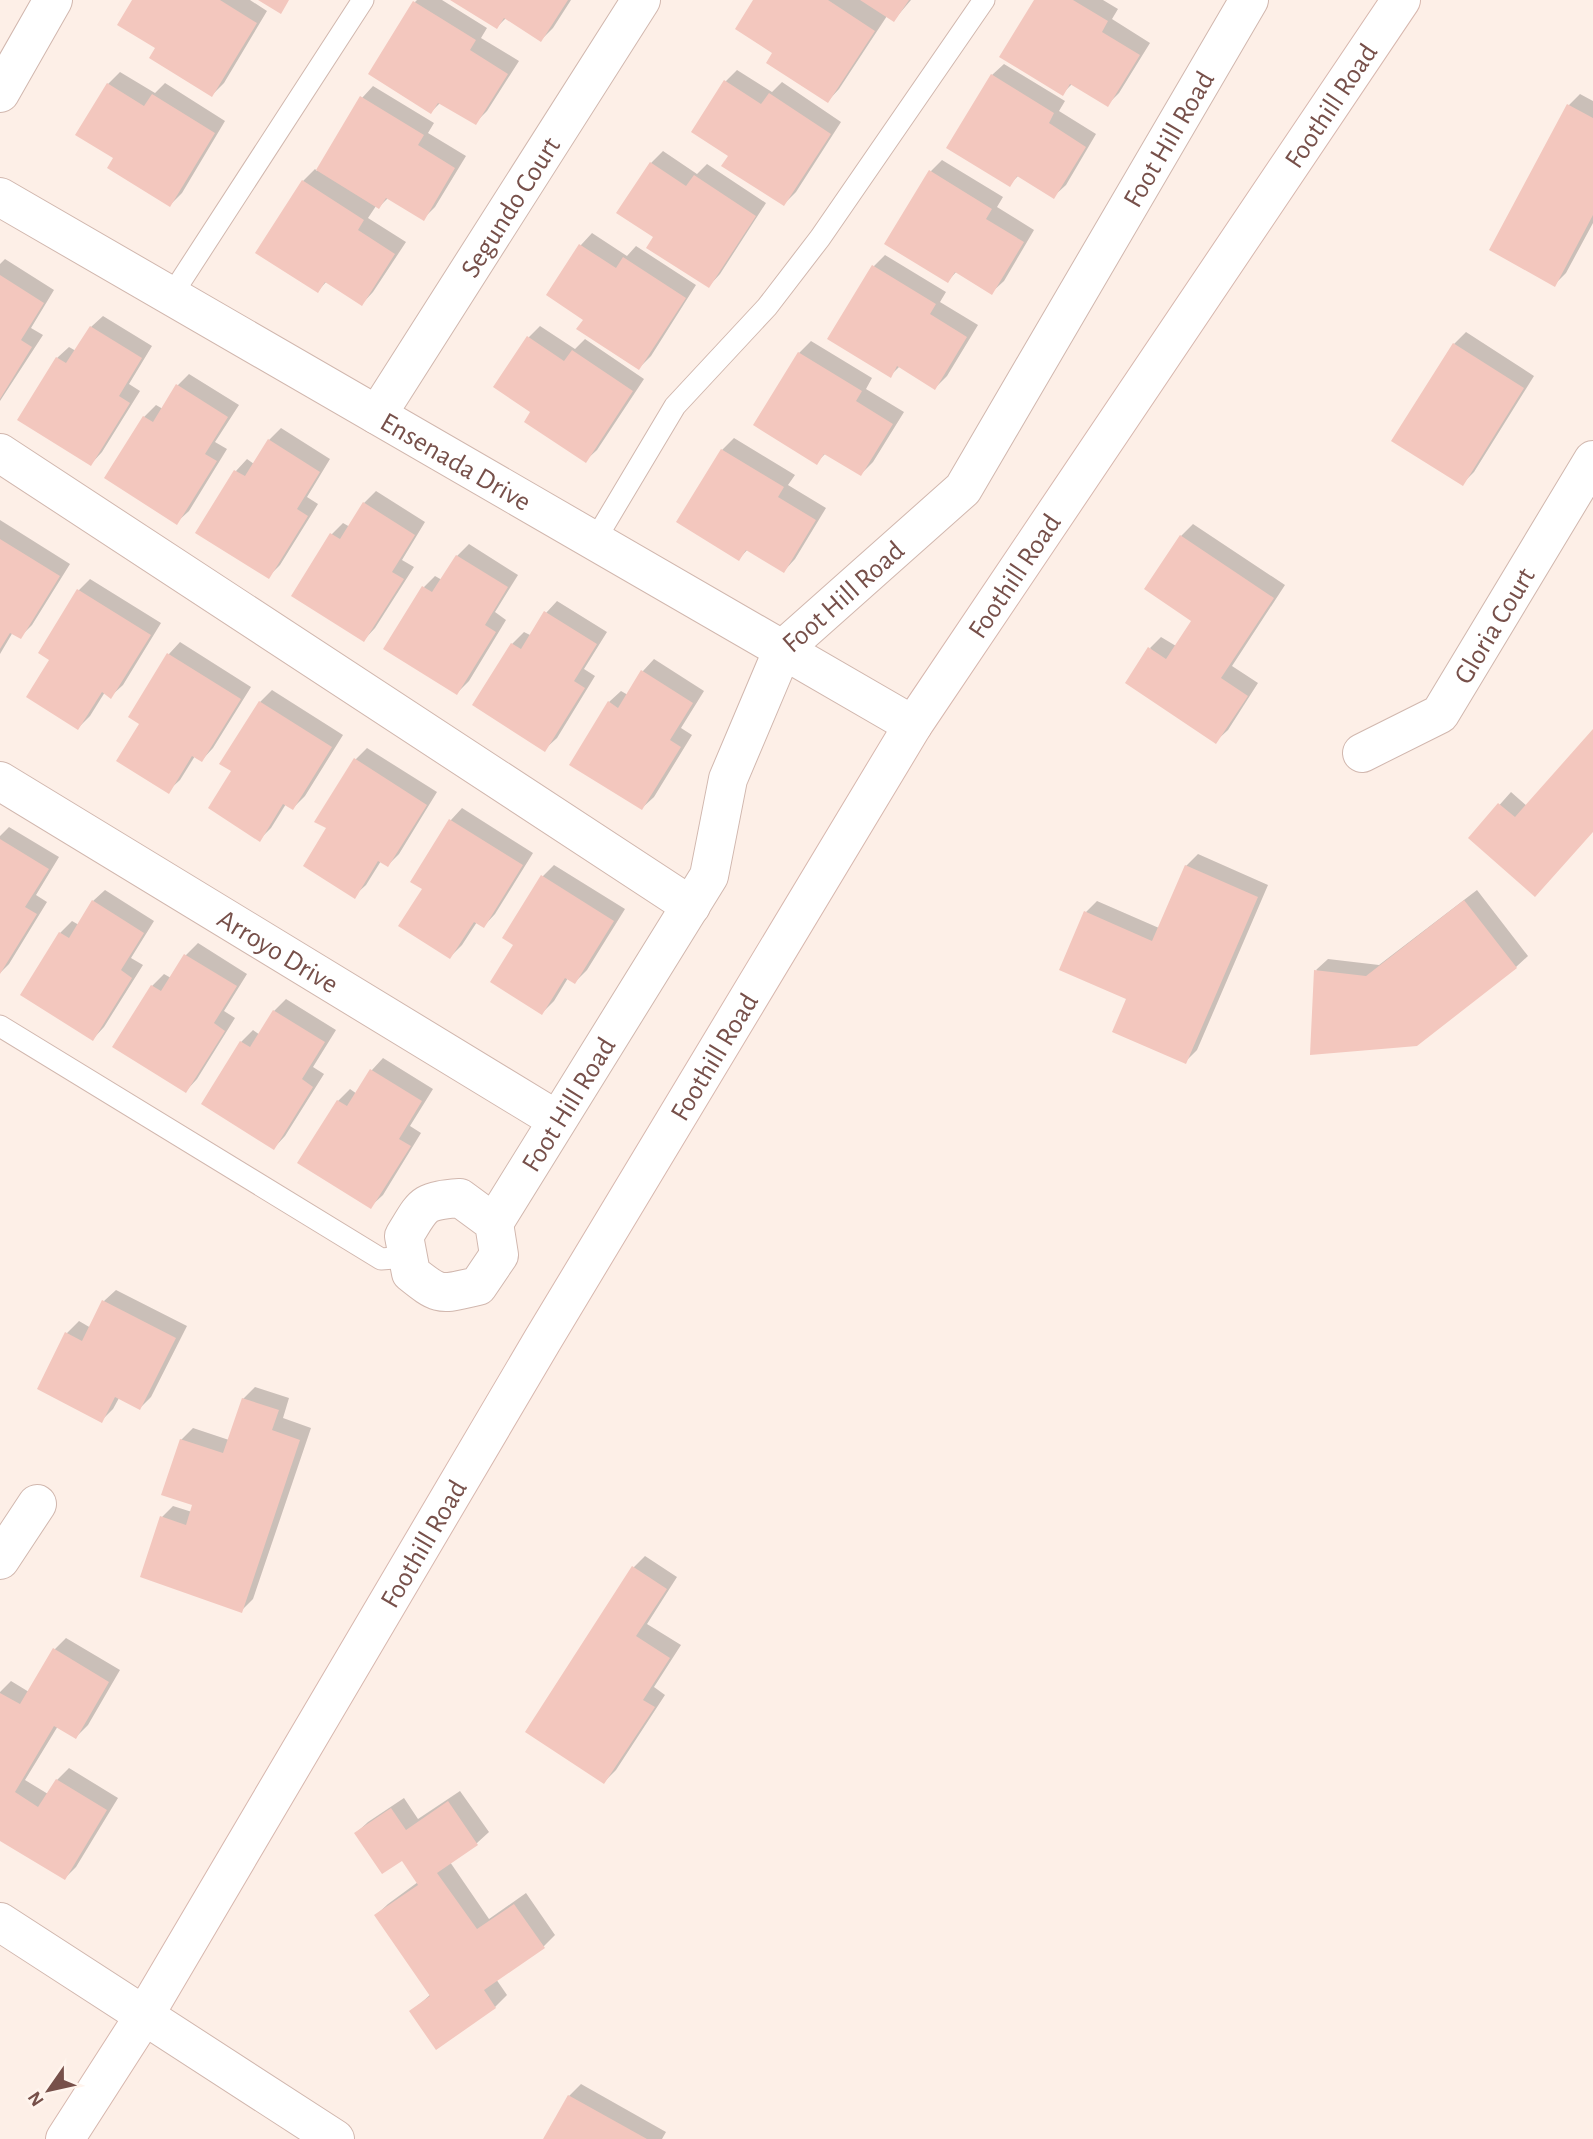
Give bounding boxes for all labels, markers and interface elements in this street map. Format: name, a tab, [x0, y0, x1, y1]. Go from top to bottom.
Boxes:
street label: Foothill Road	[1280, 39, 1383, 174]
street label: Foot Hill Road	[1119, 67, 1220, 212]
street label: Segundo Court	[456, 133, 566, 283]
street label: Ensenada Drive	[375, 408, 535, 517]
street label: Foothill Road	[964, 510, 1067, 644]
street label: Foot Hill Road	[778, 536, 910, 659]
street label: Gloria Court	[1450, 563, 1541, 689]
street label: Arroyo Drive	[212, 905, 343, 999]
street label: Foothill Road	[666, 989, 764, 1126]
street label: Foot Hill Road	[517, 1033, 621, 1177]
street label: Foothill Road	[376, 1475, 473, 1613]
north arrow	[14, 2055, 84, 2125]
text: N	[25, 2088, 48, 2109]

